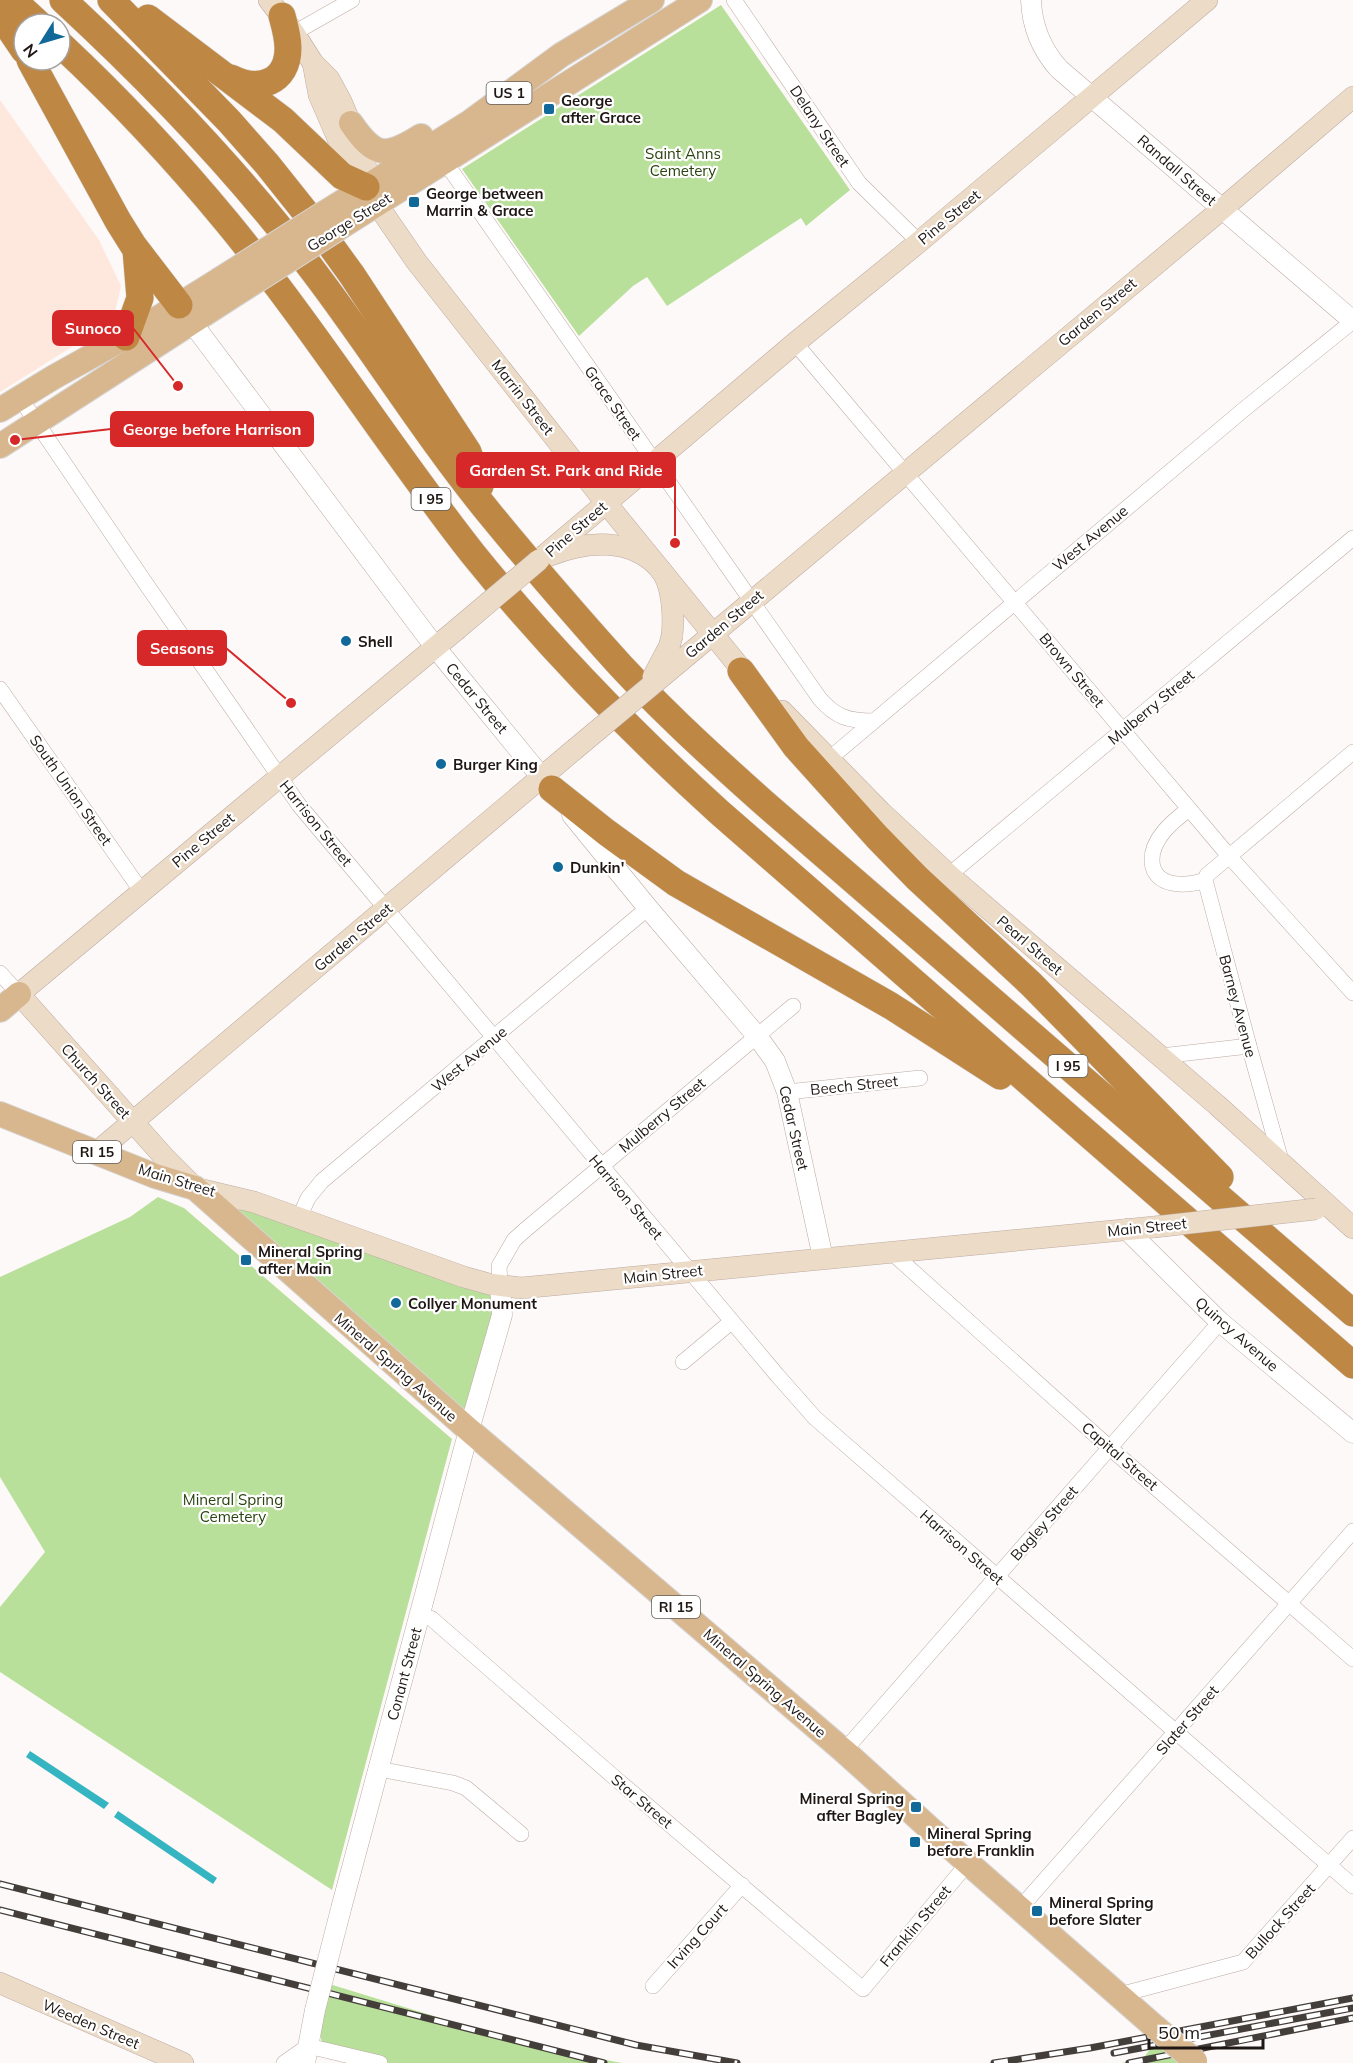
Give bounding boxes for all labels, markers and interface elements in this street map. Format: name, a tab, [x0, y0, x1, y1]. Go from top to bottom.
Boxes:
north arrow	[12, 12, 72, 72]
text: N	[18, 40, 42, 62]
road number: US 1	[486, 82, 532, 104]
street label: Delany Street	[786, 82, 854, 170]
place label: George after Grace	[561, 91, 641, 127]
marker: George after Grace	[542, 102, 556, 116]
street label: Randall Street	[1134, 130, 1220, 210]
park label: Saint Anns Cemetery	[645, 144, 721, 180]
place label: George between Marrin & Grace	[426, 184, 544, 220]
street label: Pine Street	[914, 185, 984, 249]
street label: George Street	[303, 189, 395, 255]
marker: George between Marrin & Grace	[407, 195, 421, 209]
street label: Garden Street	[1054, 274, 1140, 350]
callout: Sunoco	[53, 311, 133, 345]
text: Sunoco	[65, 318, 121, 338]
street label: Marrin Street	[488, 355, 558, 439]
street label: Grace Street	[581, 362, 645, 444]
callout: George before Harrison	[111, 412, 313, 446]
text: George before Harrison	[123, 419, 301, 439]
callout: Garden St. Park and Ride	[457, 453, 675, 487]
text: Garden St. Park and Ride	[469, 460, 663, 480]
road number: I 95	[412, 488, 450, 510]
street label: Pine Street	[541, 497, 611, 561]
street label: West Avenue	[1048, 501, 1132, 575]
street label: Garden Street	[681, 586, 767, 662]
street label: Brown Street	[1035, 629, 1109, 711]
callout: Seasons	[138, 631, 226, 665]
place label: Shell	[358, 632, 393, 651]
marker: Shell	[339, 634, 353, 648]
text: Seasons	[150, 638, 214, 658]
street label: Cedar Street	[442, 659, 512, 737]
street label: Mulberry Street	[1104, 665, 1198, 749]
street label: South Union Street	[26, 731, 116, 849]
place label: Burger King	[453, 755, 538, 774]
marker: Burger King	[434, 757, 448, 771]
street label: Harrison Street	[276, 776, 356, 870]
street label: Pine Street	[168, 808, 238, 872]
place label: Dunkin'	[570, 858, 624, 877]
marker: Dunkin'	[551, 860, 565, 874]
street label: Garden Street	[310, 899, 396, 975]
street label: Pearl Street	[993, 911, 1067, 979]
street label: Barney Avenue	[1215, 953, 1261, 1059]
street label: West Avenue	[427, 1022, 511, 1096]
street label: Church Street	[57, 1039, 135, 1123]
road number: I 95	[1048, 1055, 1088, 1077]
street label: Beech Street	[809, 1071, 899, 1099]
street label: Mulberry Street	[615, 1073, 709, 1157]
street label: Cedar Street	[775, 1084, 813, 1172]
road number: RI 15	[73, 1141, 121, 1163]
street label: Harrison Street	[585, 1151, 667, 1243]
street label: Main Street	[136, 1159, 218, 1201]
street label: Main Street	[1106, 1213, 1188, 1241]
place label: Mineral Spring after Main	[258, 1242, 363, 1278]
marker: Mineral Spring after Main	[239, 1253, 253, 1267]
street label: Main Street	[622, 1260, 704, 1288]
street label: Quincy Avenue	[1191, 1293, 1283, 1375]
place label: Collyer Monument	[408, 1294, 537, 1313]
marker: Collyer Monument	[389, 1296, 403, 1310]
street label: Mineral Spring Avenue	[331, 1308, 461, 1426]
street label: Capital Street	[1078, 1418, 1162, 1494]
street label: Bagley Street	[1006, 1482, 1082, 1564]
park label: Mineral Spring Cemetery	[183, 1490, 283, 1526]
street label: Harrison Street	[916, 1505, 1008, 1589]
road number: RI 15	[652, 1596, 700, 1618]
street label: Mineral Spring Avenue	[700, 1624, 830, 1742]
street label: Conant Street	[382, 1625, 426, 1723]
street label: Slater Street	[1152, 1681, 1222, 1759]
street label: Star Street	[607, 1770, 677, 1832]
place label: Mineral Spring after Bagley	[799, 1789, 905, 1825]
marker: Mineral Spring after Bagley	[909, 1800, 923, 1814]
place label: Mineral Spring before Franklin	[927, 1824, 1035, 1860]
marker: Mineral Spring before Franklin	[908, 1835, 922, 1849]
street label: Bullock Street	[1241, 1879, 1319, 1963]
street label: Franklin Street	[875, 1881, 955, 1971]
place label: Mineral Spring before Slater	[1049, 1893, 1154, 1929]
street label: Irving Court	[663, 1899, 731, 1973]
marker: Mineral Spring before Slater	[1030, 1904, 1044, 1918]
street label: Weeden Street	[40, 1995, 142, 2053]
scale bar	[1149, 2012, 1263, 2050]
text: 50 m	[1158, 2021, 1200, 2044]

